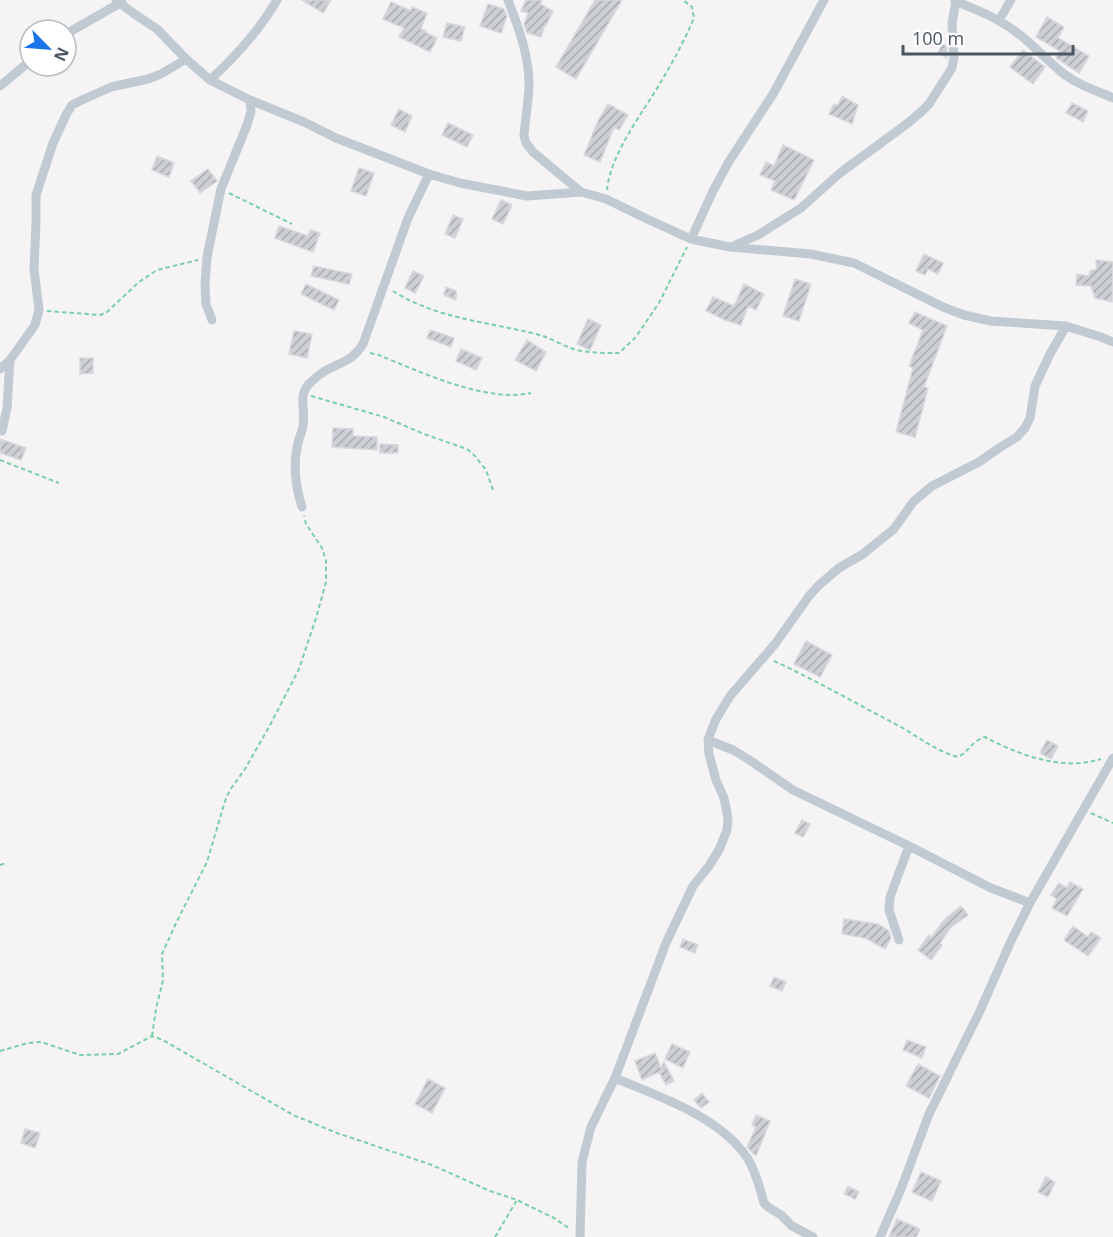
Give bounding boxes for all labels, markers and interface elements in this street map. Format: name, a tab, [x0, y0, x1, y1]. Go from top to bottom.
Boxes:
north arrow	[18, 18, 78, 78]
scale bar	[903, 18, 1072, 56]
text: 100 m	[912, 26, 964, 50]
text: N	[49, 44, 74, 65]

